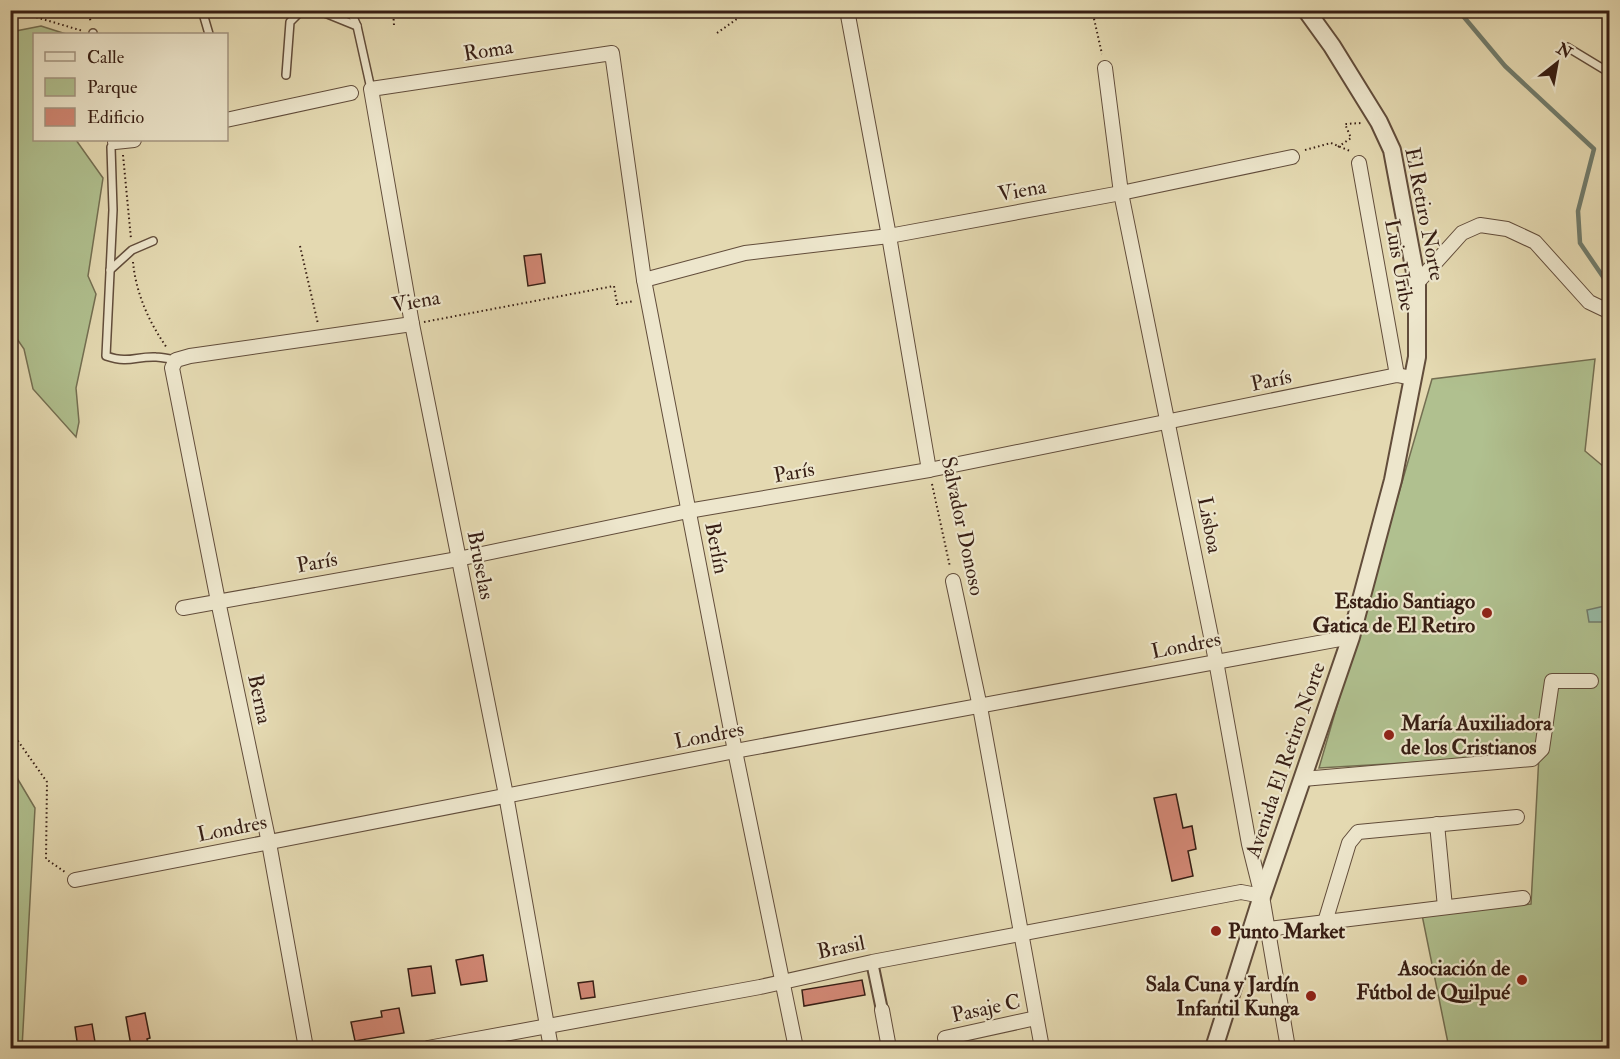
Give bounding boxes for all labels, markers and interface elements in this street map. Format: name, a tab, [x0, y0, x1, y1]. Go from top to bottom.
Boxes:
legend	[33, 33, 228, 141]
street label: Roma	[461, 33, 515, 68]
north arrow	[1527, 33, 1587, 93]
text: N	[1552, 38, 1576, 64]
text: Calle	[87, 46, 125, 69]
text: Parque	[87, 76, 138, 99]
text: Edificio	[87, 106, 144, 129]
street label: El Retiro Norte	[1398, 145, 1451, 283]
street label: Viena	[996, 173, 1049, 208]
street label: Luis Uribe	[1378, 217, 1421, 313]
street label: Viena	[390, 284, 443, 319]
street label: París	[1248, 363, 1294, 398]
street label: Salvador Donoso	[935, 454, 990, 598]
street label: París	[772, 456, 817, 489]
street label: Lisboa	[1191, 495, 1228, 556]
street label: Berlín	[698, 520, 735, 576]
street label: Bruselas	[461, 528, 500, 602]
street label: París	[295, 546, 340, 579]
place label: Estadio Santiago Gatica de El Retiro	[1313, 588, 1475, 639]
marker: Estadio Santiago Gatica de El Retiro	[1480, 606, 1494, 620]
street label: Londres	[1149, 626, 1223, 665]
street label: Avenida El Retiro Norte	[1239, 659, 1332, 863]
street label: Berna	[241, 672, 278, 727]
place label: María Auxiliadora de los Cristianos	[1400, 710, 1553, 761]
street label: Londres	[672, 716, 746, 755]
marker: María Auxiliadora de los Cristianos	[1382, 728, 1396, 742]
street label: Londres	[195, 809, 269, 848]
place label: Punto Market	[1228, 918, 1345, 945]
marker: Punto Market	[1209, 924, 1223, 938]
street label: Brasil	[815, 929, 868, 966]
place label: Asociación de Fútbol de Quilpué	[1356, 955, 1511, 1006]
place label: Sala Cuna y Jardín Infantil Kunga	[1146, 971, 1300, 1022]
marker: Asociación de Fútbol de Quilpué	[1515, 973, 1529, 987]
street label: Pasaje C	[949, 988, 1023, 1029]
marker: Sala Cuna y Jardín Infantil Kunga	[1304, 989, 1318, 1003]

